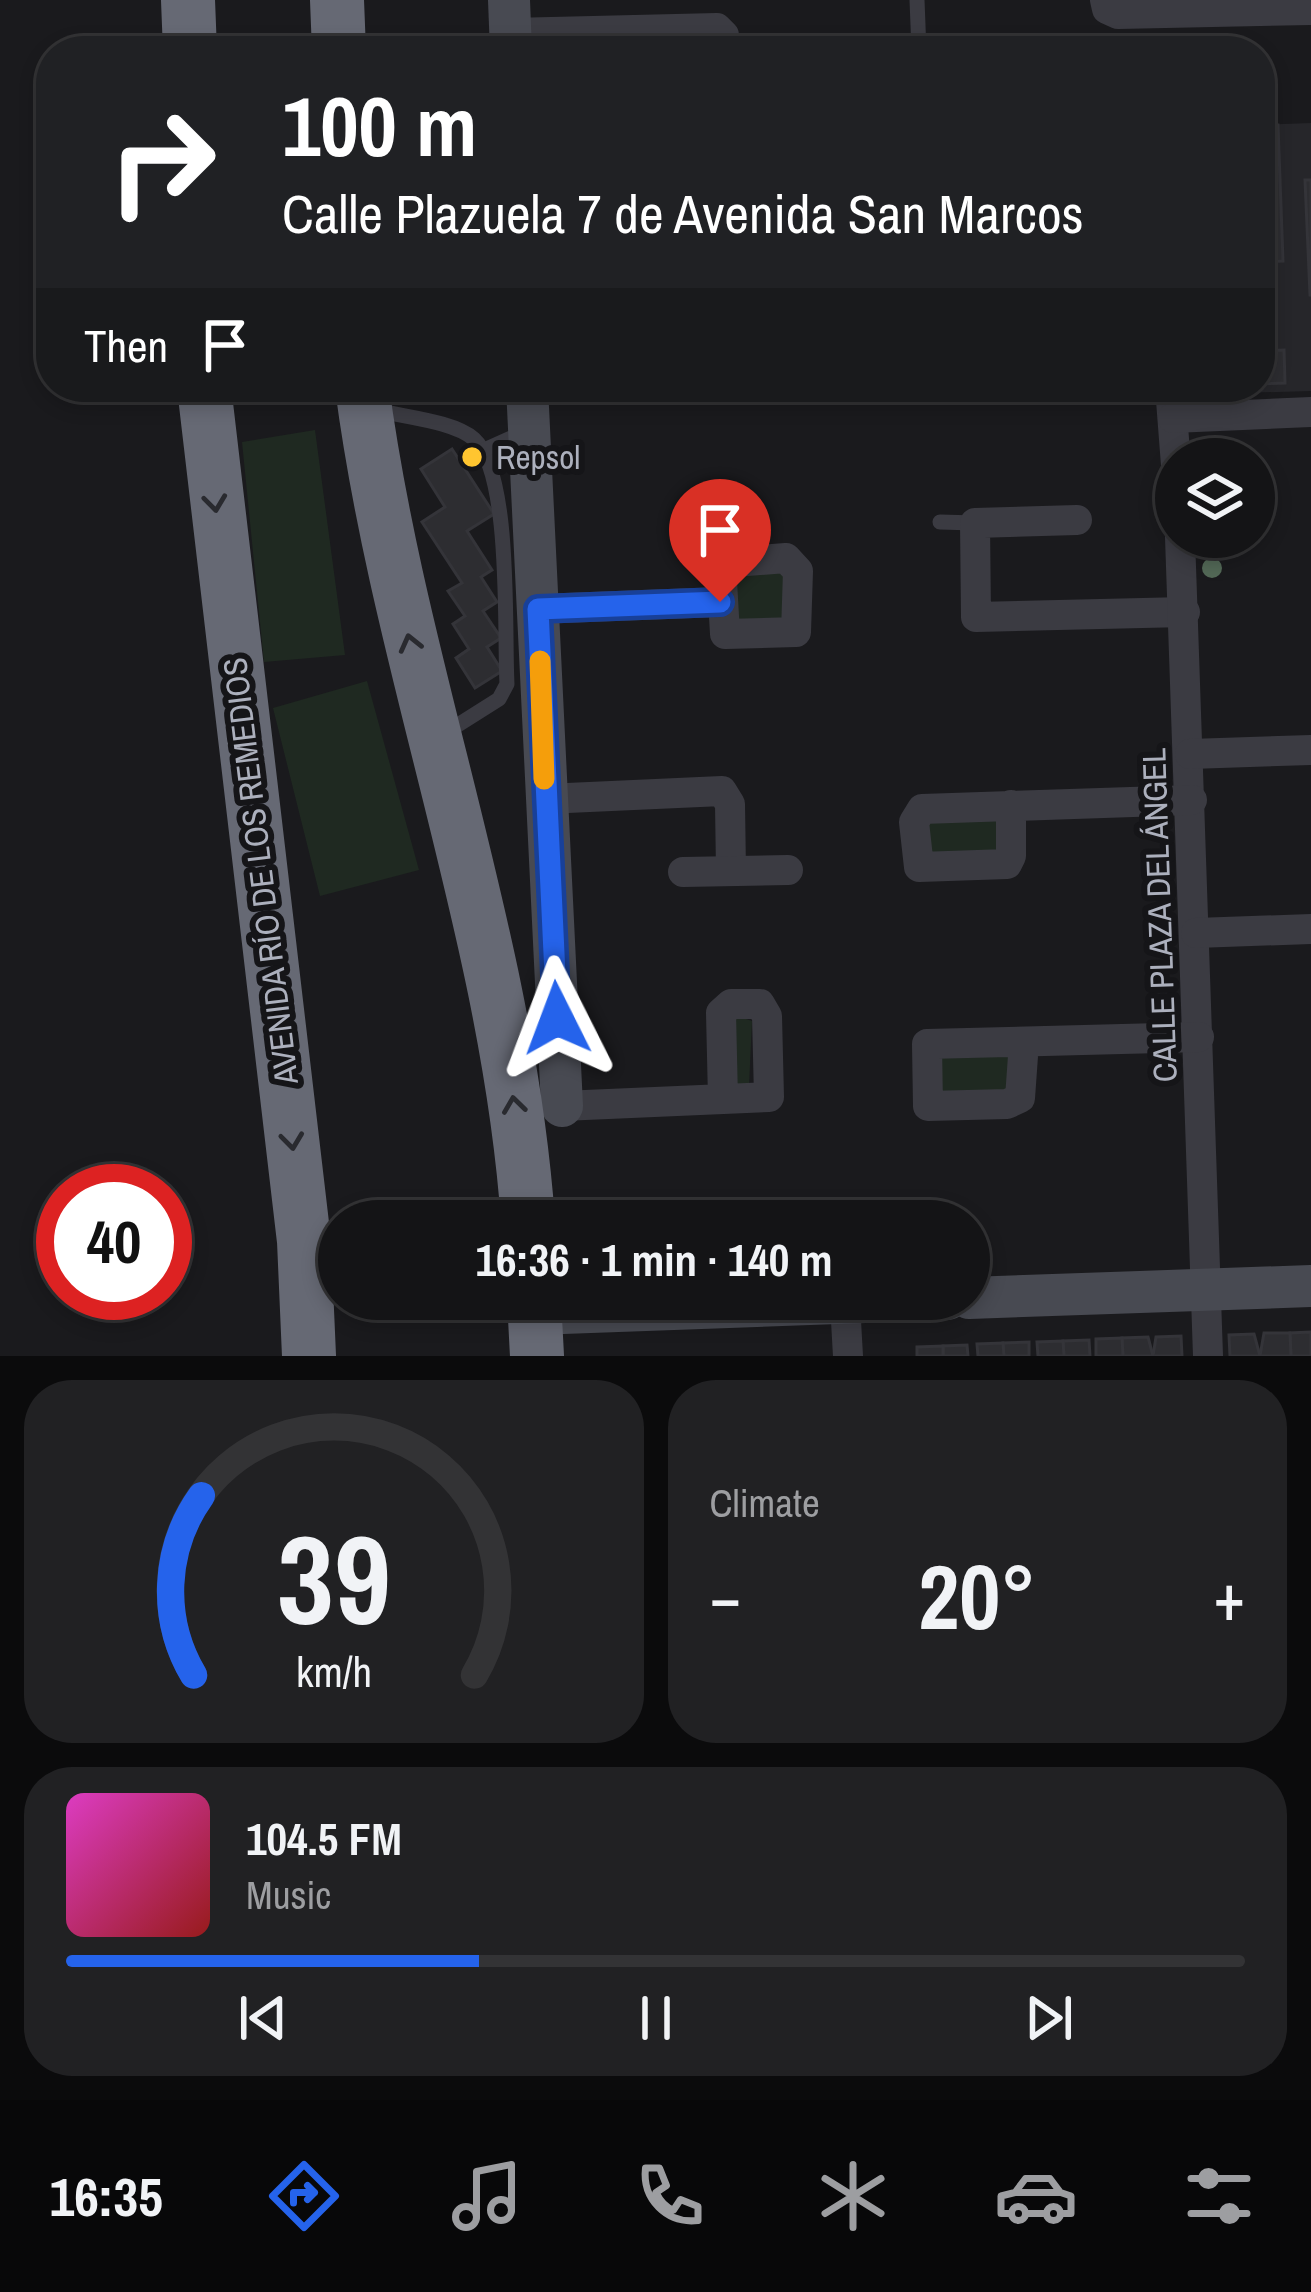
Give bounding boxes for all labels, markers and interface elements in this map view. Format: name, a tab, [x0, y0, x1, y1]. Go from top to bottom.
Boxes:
text: 100 m	[282, 69, 477, 182]
icon: right	[84, 84, 240, 240]
text: Calle Plazuela 7 de Avenida San Marcos	[282, 177, 1084, 250]
icon: arrive	[192, 312, 258, 378]
text: Then	[84, 315, 168, 376]
place label: Repsol	[496, 435, 580, 479]
map controls	[1155, 438, 1275, 558]
button: layers	[1155, 438, 1275, 558]
marker: Repsol	[459, 444, 485, 470]
pin	[669, 479, 771, 602]
one-way arrow	[202, 494, 228, 513]
icon: arrive	[687, 497, 753, 563]
one-way arrow	[399, 633, 424, 653]
street label: AVENIDA RÍO DE LOS REMEDIOS	[212, 655, 308, 1088]
street label: CALLE PLAZA DEL ÁNGEL	[1131, 747, 1187, 1083]
position arrow	[494, 955, 620, 1081]
one-way arrow	[502, 1095, 528, 1115]
one-way arrow	[279, 1131, 305, 1151]
speed limit sign: 40	[36, 1164, 192, 1320]
text: 16:36 · 1 min · 140 m	[476, 1229, 832, 1290]
text: Climate	[710, 1477, 820, 1529]
text: 39	[277, 1495, 391, 1663]
text: 20°	[918, 1536, 1036, 1657]
text: −	[710, 1552, 741, 1641]
text: +	[1213, 1552, 1245, 1641]
text: km/h	[296, 1642, 372, 1699]
text: 104.5 FM	[246, 1808, 402, 1869]
text: Music	[246, 1869, 331, 1921]
icon: previous	[230, 1985, 296, 2051]
icon: pause	[623, 1985, 689, 2051]
icon: next	[1016, 1985, 1082, 2051]
icon: directions	[262, 2154, 346, 2238]
icon: music	[445, 2154, 529, 2238]
icon: phone	[628, 2154, 712, 2238]
icon: climate	[811, 2154, 895, 2238]
icon: car	[994, 2154, 1078, 2238]
icon: filters	[1177, 2154, 1261, 2238]
text: 16:35	[50, 2160, 163, 2233]

